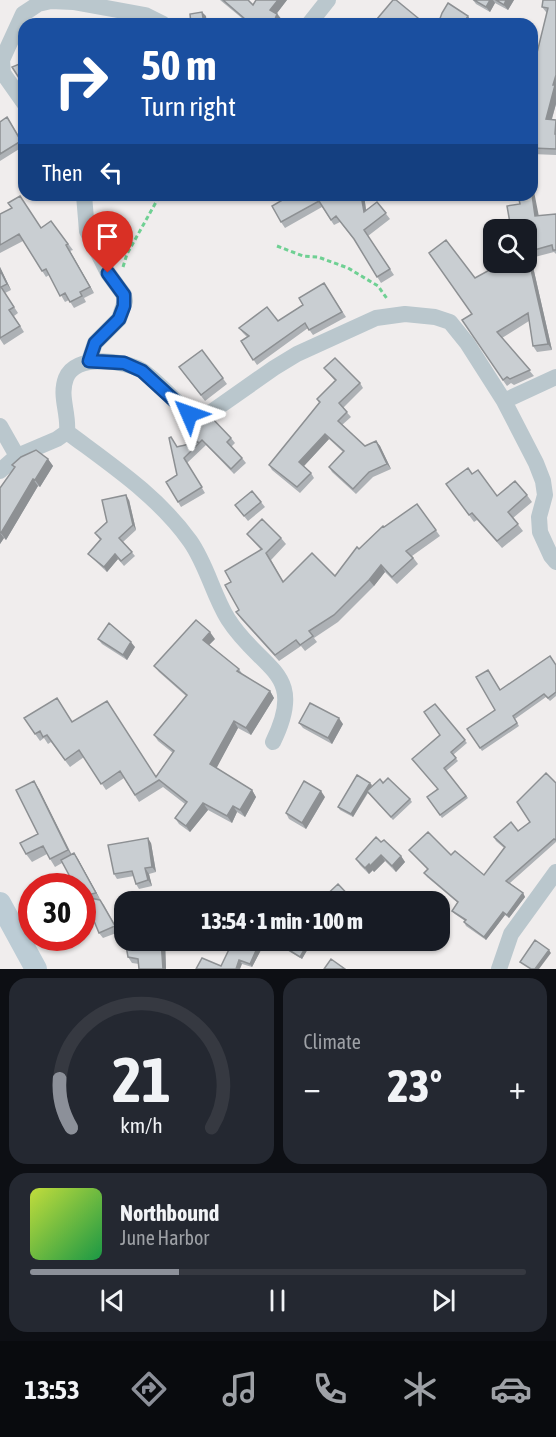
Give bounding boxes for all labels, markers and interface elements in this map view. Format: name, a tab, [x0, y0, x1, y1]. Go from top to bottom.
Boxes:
text: 50 m	[141, 41, 216, 89]
icon: right	[42, 42, 120, 120]
text: Turn right	[141, 91, 236, 122]
icon: left	[95, 156, 128, 189]
text: Then	[42, 160, 83, 186]
pin	[82, 211, 133, 273]
map controls	[483, 219, 537, 273]
button: search	[483, 219, 537, 273]
icon: arrive	[91, 220, 124, 253]
position arrow	[157, 382, 221, 446]
speed limit sign: 30	[18, 873, 96, 951]
text: 13:54 · 1 min · 100 m	[201, 908, 363, 934]
text: Climate	[304, 1030, 361, 1053]
text: 21	[112, 1044, 171, 1115]
text: 23°	[387, 1060, 442, 1112]
text: −	[304, 1068, 321, 1106]
text: +	[509, 1068, 526, 1106]
text: km/h	[120, 1113, 163, 1138]
text: Northbound	[120, 1200, 219, 1226]
text: June Harbor	[120, 1226, 209, 1249]
icon: previous	[96, 1284, 129, 1317]
icon: pause	[261, 1284, 294, 1317]
icon: next	[427, 1284, 460, 1317]
icon: directions	[128, 1368, 170, 1410]
icon: music	[219, 1368, 261, 1410]
icon: phone	[309, 1368, 351, 1410]
icon: climate	[399, 1368, 441, 1410]
icon: car	[490, 1368, 532, 1410]
text: 13:53	[24, 1374, 80, 1405]

